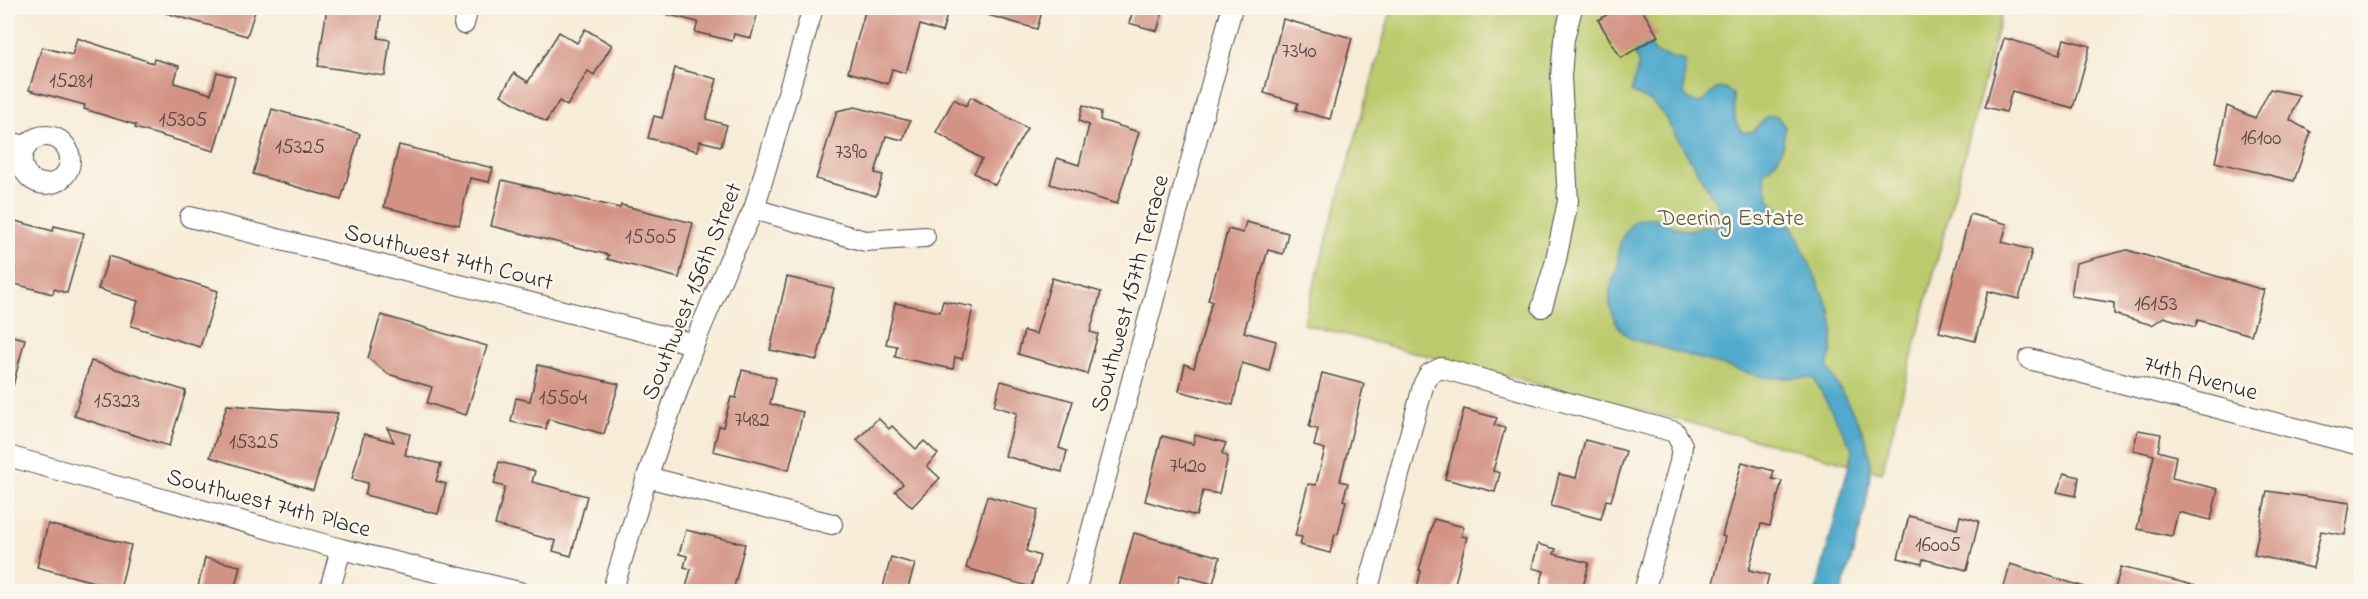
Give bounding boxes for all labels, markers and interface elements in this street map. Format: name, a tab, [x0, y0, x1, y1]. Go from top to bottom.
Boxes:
house number: 7340	[1281, 37, 1317, 67]
house number: 15281	[49, 67, 93, 97]
house number: 15305	[159, 106, 207, 136]
house number: 16100	[2241, 124, 2281, 154]
house number: 15325	[275, 133, 325, 163]
house number: 7390	[835, 138, 867, 168]
street label: Southwest 157th Terrace	[1083, 171, 1180, 416]
street label: Southwest 156th Street	[634, 178, 753, 406]
park label: Deering Estate	[1657, 202, 1804, 237]
street label: Southwest 74th Court	[340, 216, 556, 301]
house number: 15505	[625, 223, 677, 253]
house number: 16153	[2134, 290, 2178, 320]
street label: 74th Avenue	[2139, 347, 2262, 412]
house number: 15504	[539, 384, 588, 414]
house number: 15323	[94, 387, 140, 417]
house number: 7482	[734, 406, 770, 436]
house number: 15325	[229, 428, 279, 458]
house number: 7420	[1170, 452, 1206, 482]
street label: Southwest 74th Place	[162, 460, 374, 549]
house number: 16005	[1915, 531, 1961, 561]

